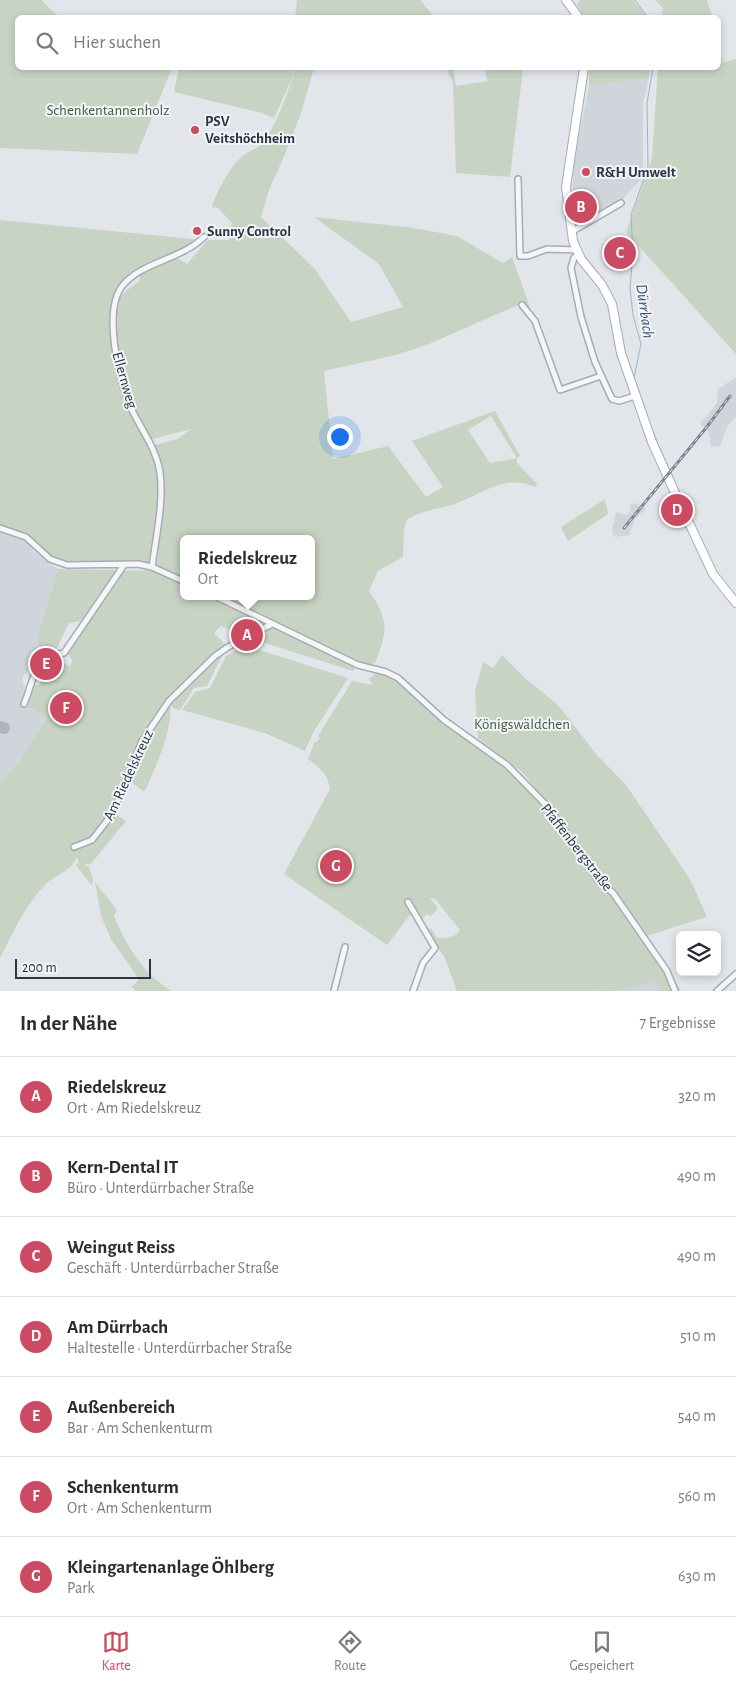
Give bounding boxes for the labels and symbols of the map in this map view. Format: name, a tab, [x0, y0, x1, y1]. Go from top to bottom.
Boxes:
park label: Schenkentannenholz	[47, 103, 169, 118]
place label: PSV Veitshöchheim	[205, 114, 295, 146]
marker: PSV Veitshöchheim	[189, 124, 201, 136]
place label: R&H Umwelt	[596, 165, 676, 180]
marker: R&H Umwelt	[580, 166, 592, 178]
pin: B	[565, 188, 597, 226]
place label: Sunny Control	[207, 224, 291, 239]
marker: Sunny Control	[191, 225, 203, 237]
pin: C	[604, 234, 636, 272]
water label: Dürrbach	[633, 283, 657, 339]
street label: Ellernweg	[109, 350, 140, 411]
your location	[327, 424, 353, 450]
pin: D	[661, 491, 693, 529]
pin: A	[231, 616, 263, 654]
pin: E	[30, 645, 62, 683]
pin: F	[50, 689, 82, 727]
park label: Königswäldchen	[474, 717, 570, 732]
street label: Am Riedelskreuz	[101, 728, 156, 823]
street label: Pfaffenbergstraße	[538, 801, 615, 894]
pin: G	[320, 847, 352, 885]
scale bar	[15, 956, 151, 979]

